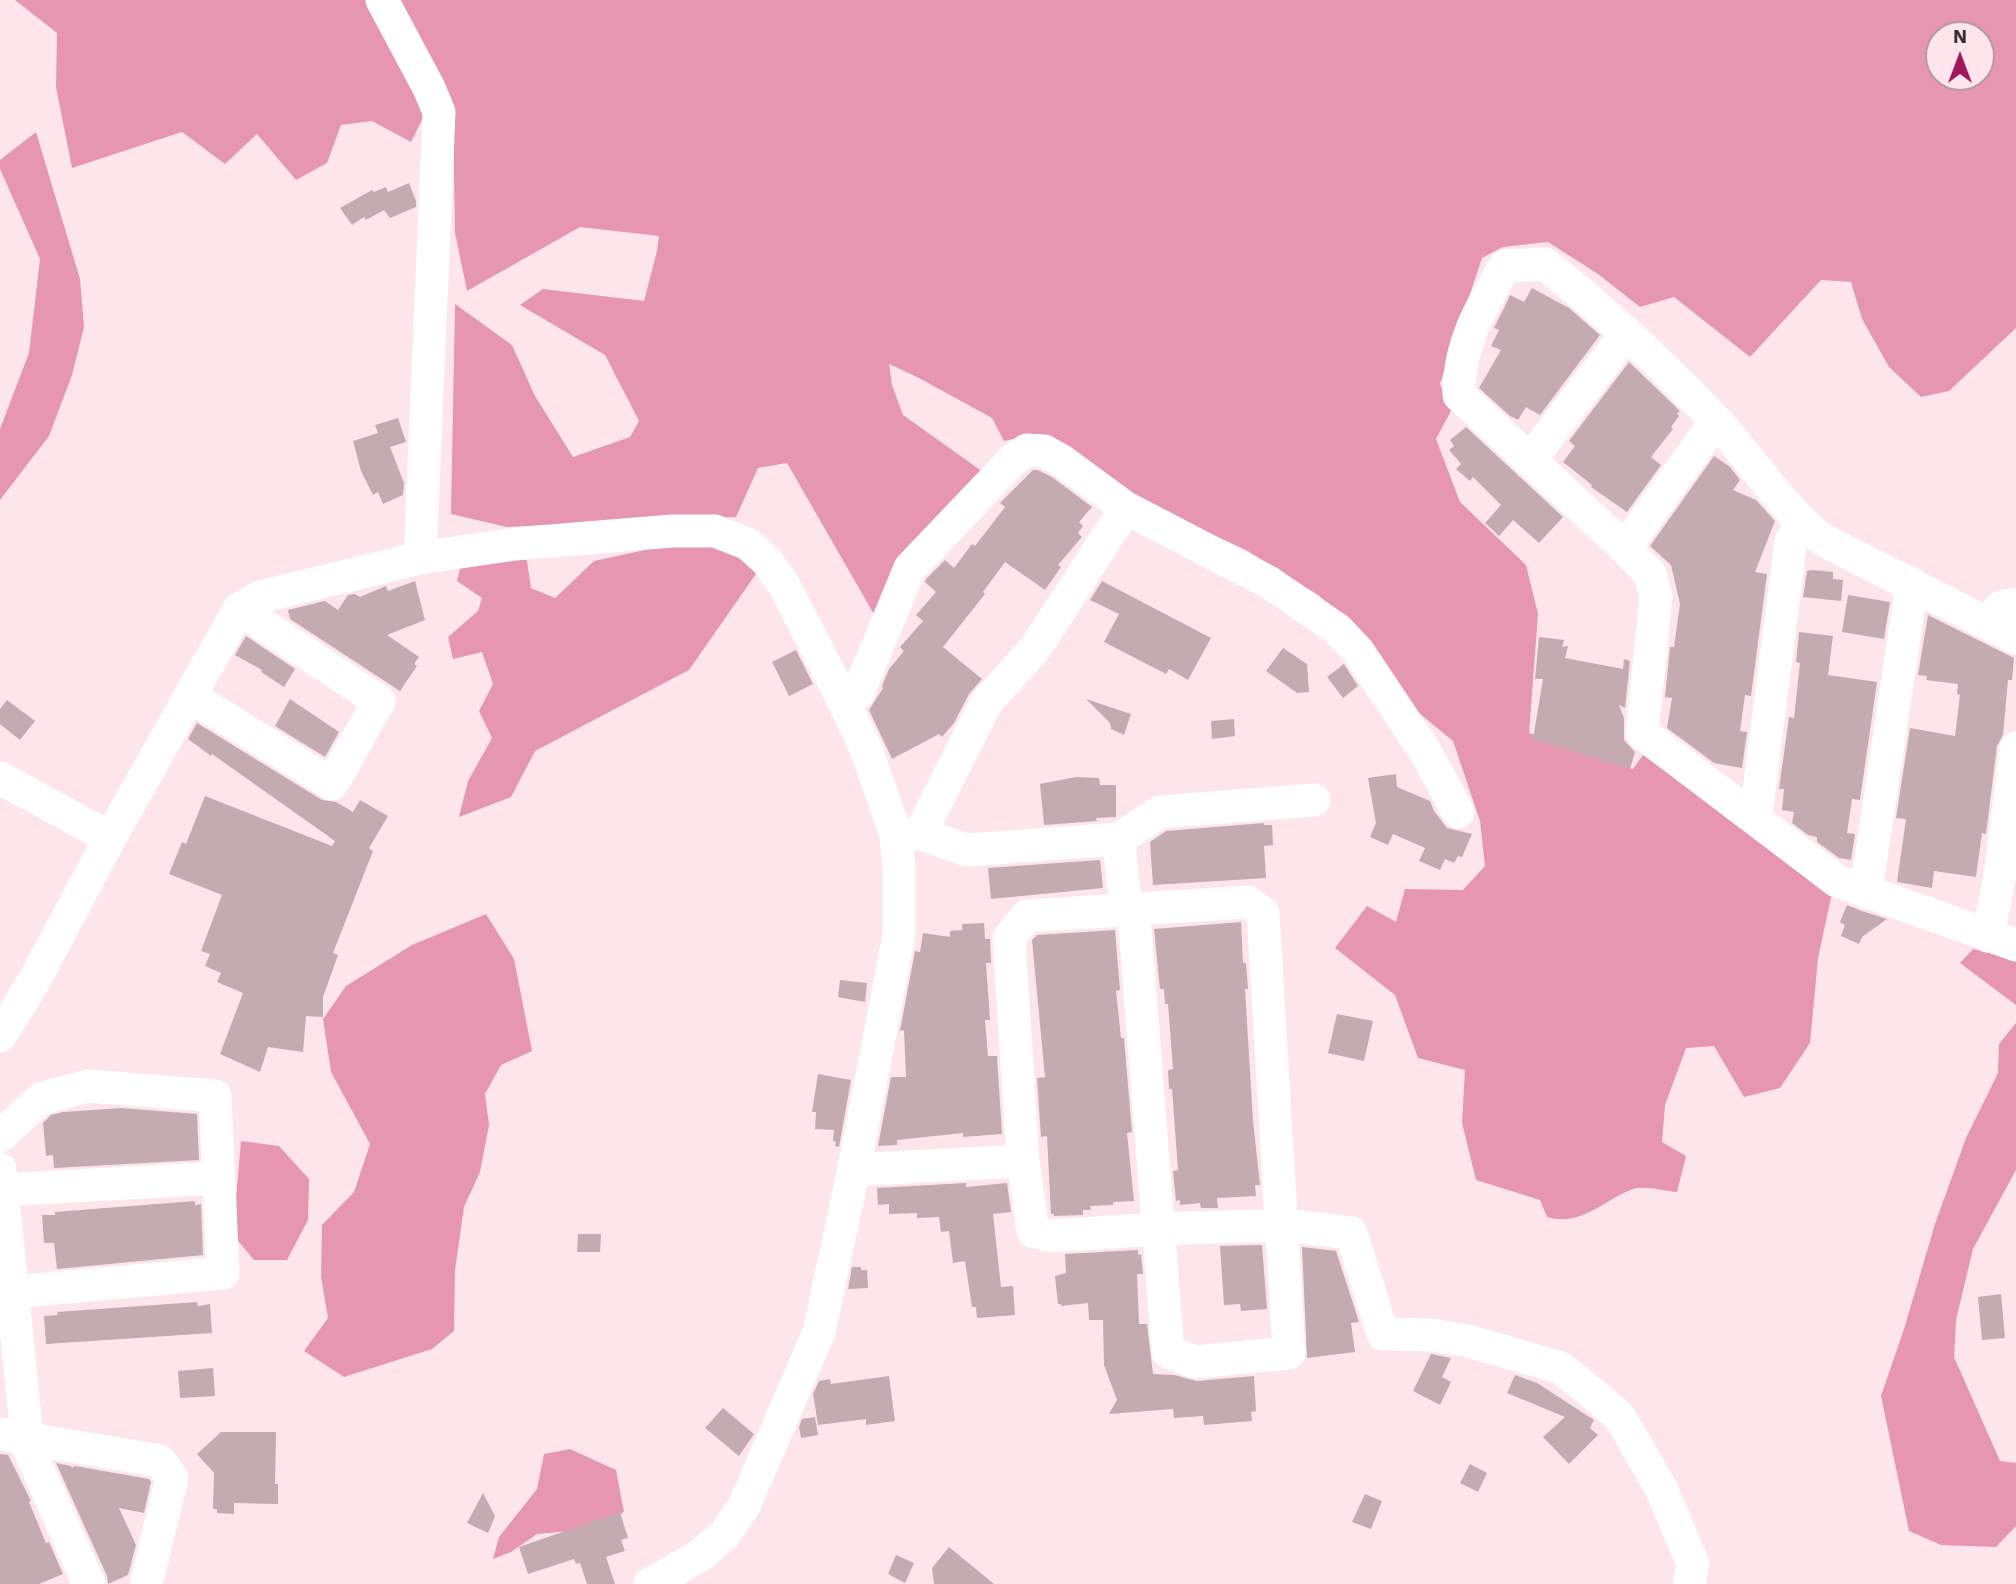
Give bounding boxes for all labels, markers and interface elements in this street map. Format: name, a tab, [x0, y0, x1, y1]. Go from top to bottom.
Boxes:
north arrow	[1925, 21, 1995, 91]
text: N	[1953, 25, 1967, 48]

